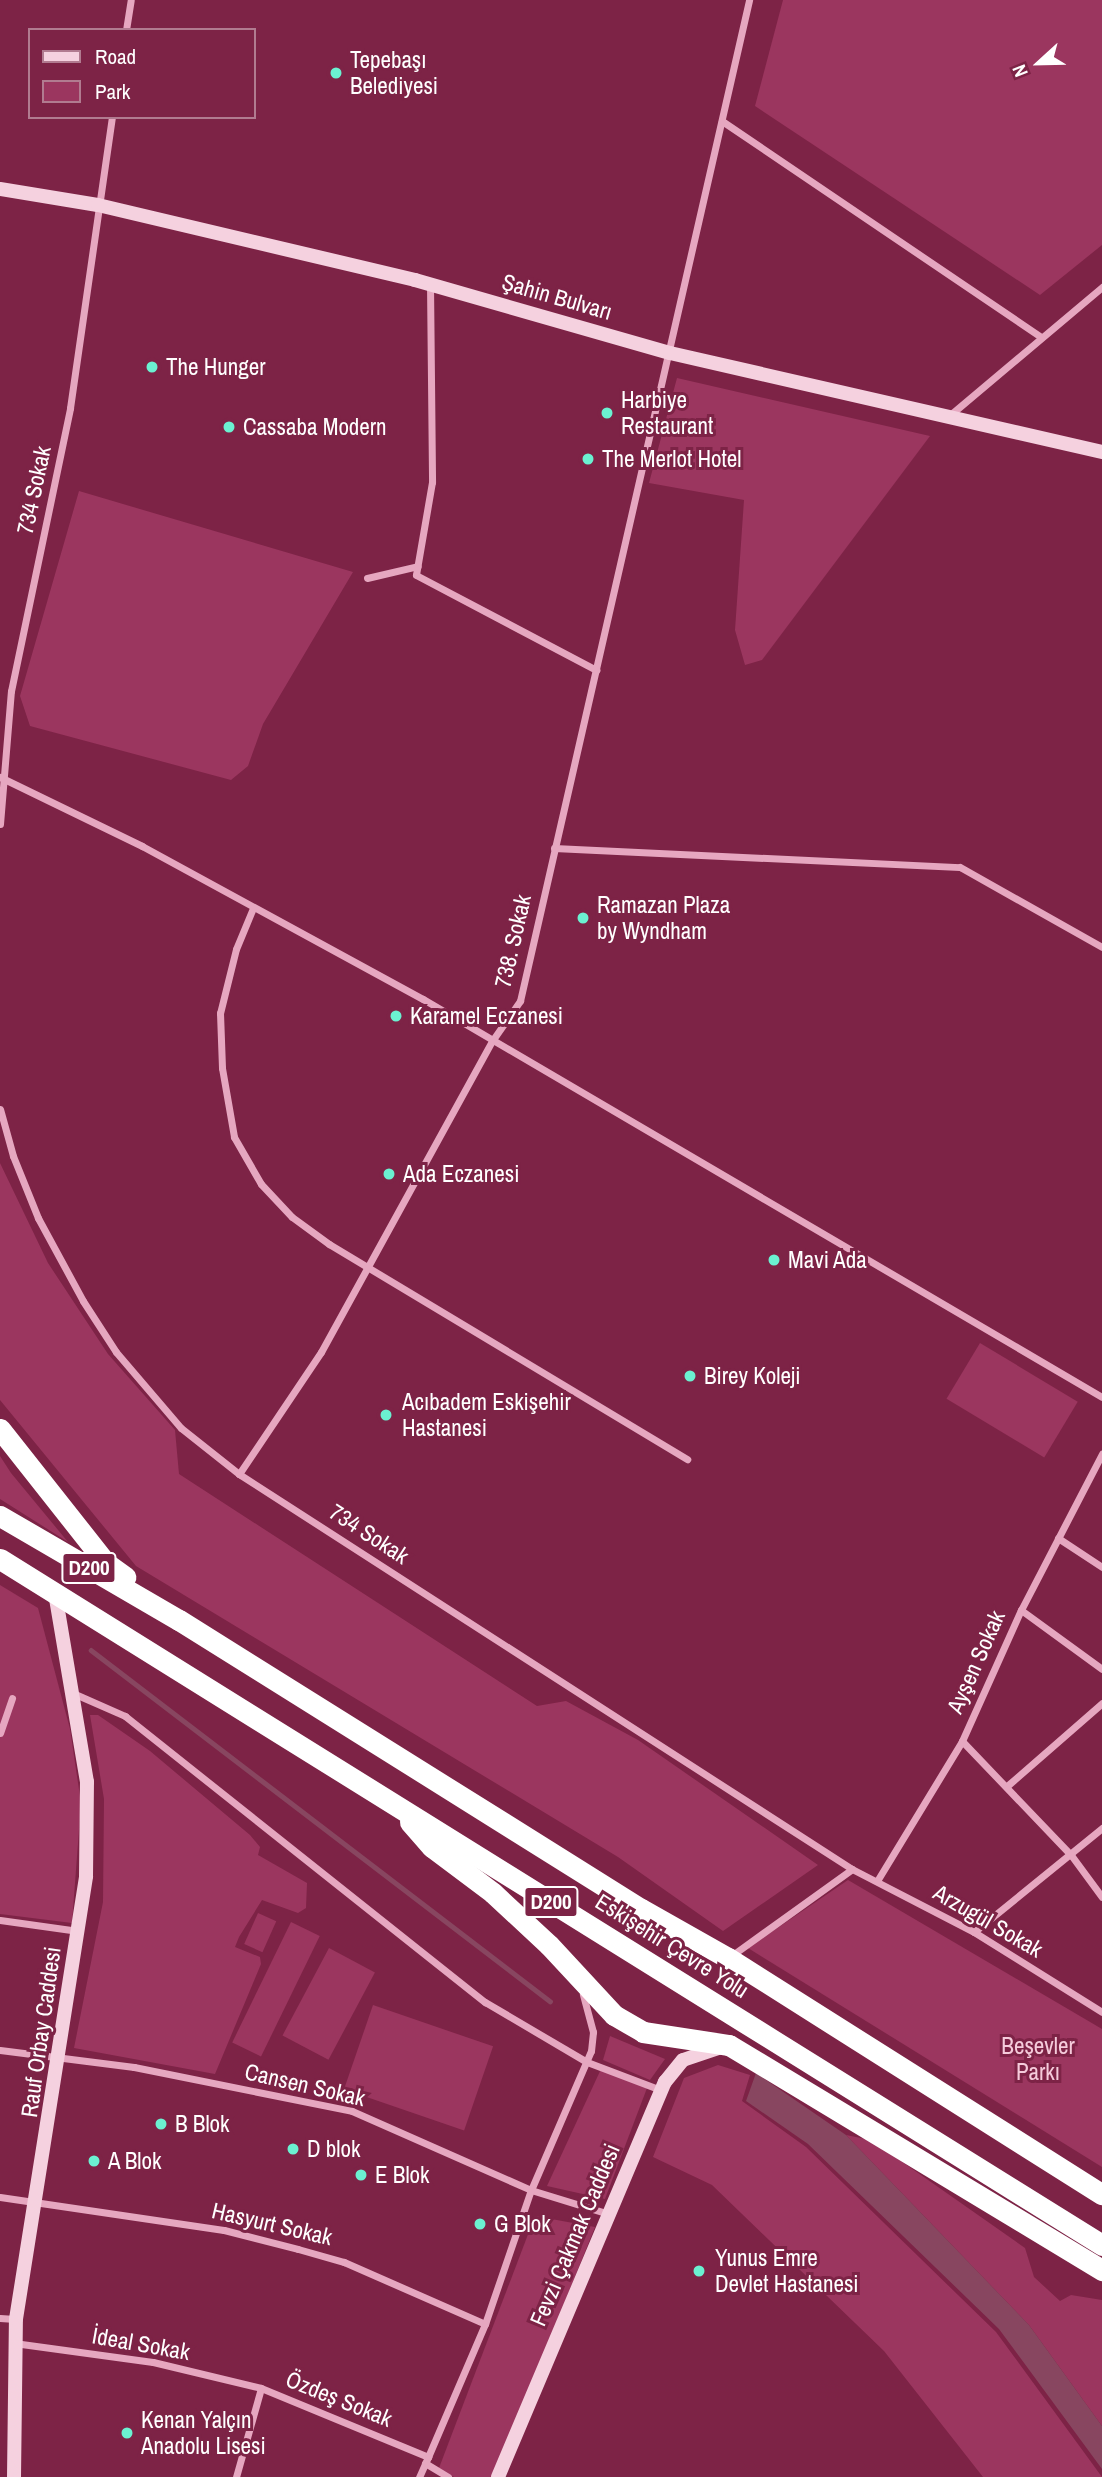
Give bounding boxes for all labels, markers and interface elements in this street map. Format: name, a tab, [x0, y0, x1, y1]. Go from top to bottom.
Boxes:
legend	[28, 28, 256, 119]
north arrow	[1004, 28, 1074, 98]
text: Road	[95, 42, 136, 71]
place label: Tepebaşı Belediyesi	[350, 46, 438, 100]
text: N	[1005, 61, 1034, 81]
marker: Tepebaşı Belediyesi	[328, 65, 344, 81]
text: Park	[95, 77, 130, 106]
street label: Şahin Bulvarı	[499, 268, 615, 326]
place label: The Hunger	[166, 353, 266, 381]
marker: The Hunger	[144, 359, 160, 375]
place label: Harbiye Restaurant	[621, 386, 713, 440]
marker: Harbiye Restaurant	[599, 405, 615, 421]
place label: Cassaba Modern	[243, 413, 387, 441]
marker: Cassaba Modern	[221, 419, 237, 435]
street label: 734 Sokak	[11, 444, 57, 536]
place label: The Merlot Hotel	[602, 445, 741, 473]
marker: The Merlot Hotel	[580, 451, 596, 467]
place label: Ramazan Plaza by Wyndham	[597, 891, 730, 945]
street label: 738. Sokak	[489, 892, 537, 990]
marker: Ramazan Plaza by Wyndham	[575, 910, 591, 926]
place label: Karamel Eczanesi	[410, 1002, 563, 1030]
marker: Karamel Eczanesi	[388, 1008, 404, 1024]
place label: Ada Eczanesi	[403, 1160, 519, 1188]
marker: Ada Eczanesi	[381, 1166, 397, 1182]
place label: Mavi Ada	[788, 1246, 868, 1274]
marker: Mavi Ada	[766, 1252, 782, 1268]
place label: Birey Koleji	[704, 1362, 800, 1390]
marker: Birey Koleji	[682, 1368, 698, 1384]
place label: Acıbadem Eskişehir Hastanesi	[402, 1388, 571, 1442]
marker: Acıbadem Eskişehir Hastanesi	[376, 1405, 396, 1425]
street label: 734 Sokak	[324, 1498, 414, 1570]
road number: D200	[61, 1550, 117, 1586]
street label: Ayşen Sokak	[941, 1606, 1011, 1718]
street label: Arzugül Sokak	[928, 1879, 1048, 1963]
road number: D200	[523, 1884, 579, 1920]
street label: Eskişehir Çevre Yolu	[590, 1888, 754, 2004]
street label: Rauf Orbay Caddesi	[15, 1945, 67, 2119]
park label: Beşevler Parkı	[1001, 2032, 1075, 2086]
street label: Cansen Sokak	[242, 2058, 368, 2112]
place label: B Blok	[175, 2110, 230, 2138]
marker: B Blok	[153, 2116, 169, 2132]
place label: D blok	[307, 2135, 360, 2163]
street label: Fevzi Çakmak Caddesi	[524, 2140, 626, 2330]
marker: D blok	[285, 2141, 301, 2157]
place label: A Blok	[108, 2147, 163, 2175]
marker: A Blok	[86, 2153, 102, 2169]
place label: E Blok	[375, 2161, 430, 2189]
marker: E Blok	[353, 2167, 369, 2183]
street label: Hasyurt Sokak	[209, 2197, 335, 2251]
place label: G Blok	[494, 2210, 551, 2238]
marker: G Blok	[472, 2216, 488, 2232]
place label: Yunus Emre Devlet Hastanesi	[715, 2244, 859, 2298]
marker: Yunus Emre Devlet Hastanesi	[689, 2261, 709, 2281]
street label: İdeal Sokak	[90, 2322, 192, 2366]
street label: Özdeş Sokak	[282, 2365, 396, 2433]
place label: Kenan Yalçın Anadolu Lisesi	[141, 2406, 266, 2460]
marker: Kenan Yalçın Anadolu Lisesi	[119, 2425, 135, 2441]

